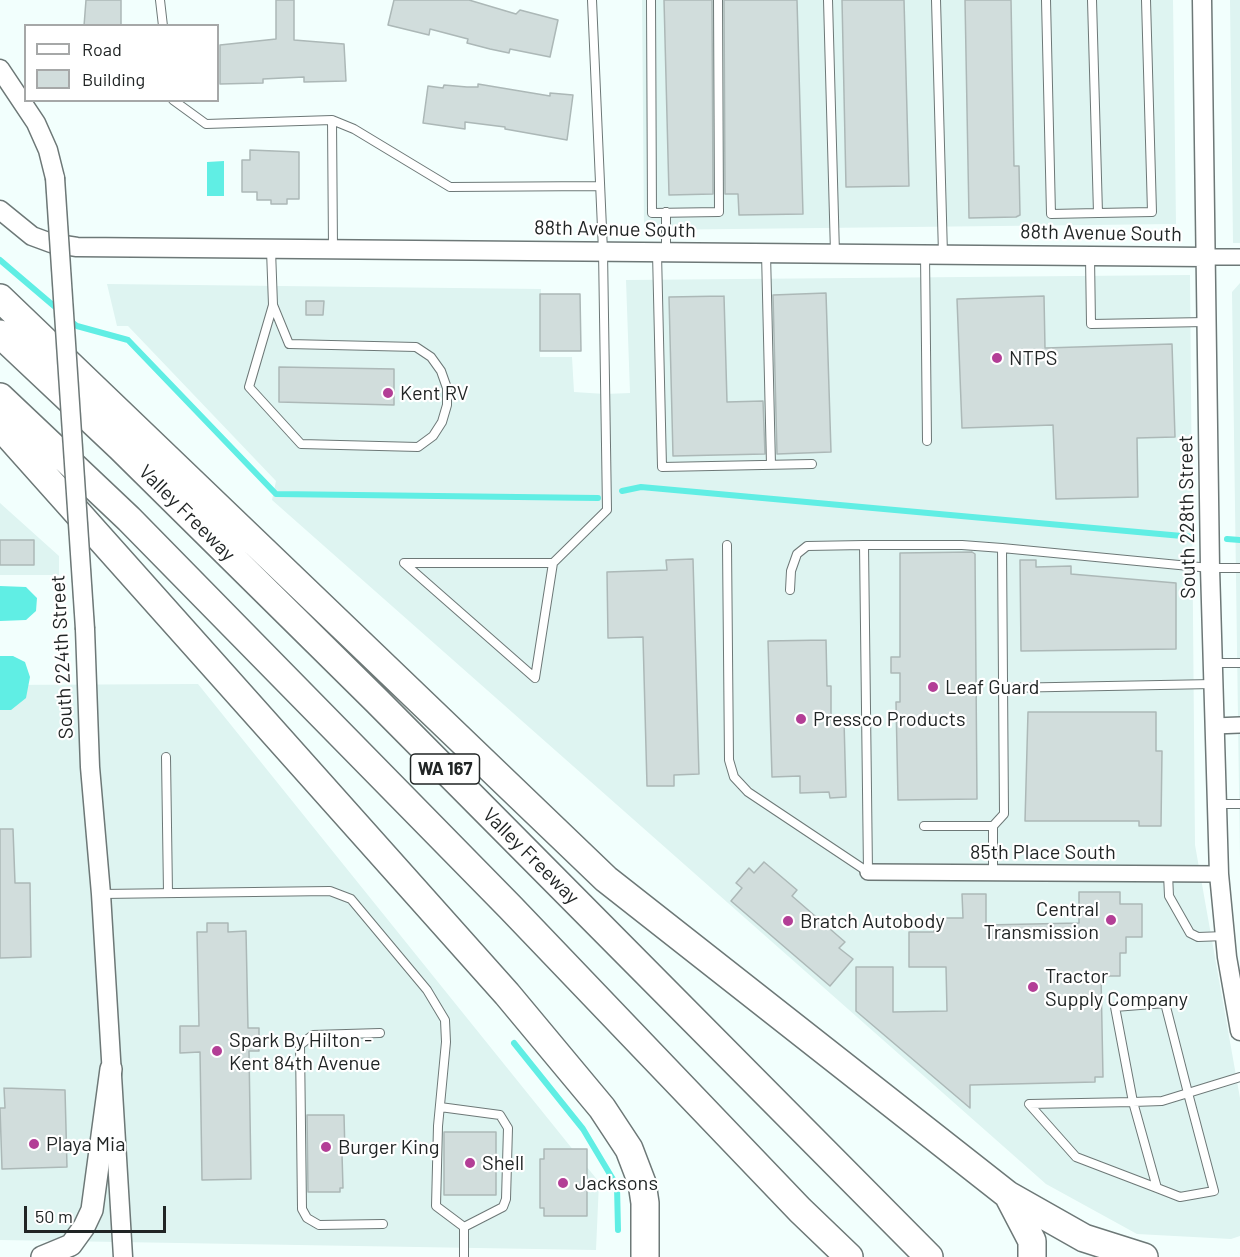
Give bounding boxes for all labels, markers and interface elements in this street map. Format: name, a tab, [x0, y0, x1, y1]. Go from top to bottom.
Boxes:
legend	[24, 24, 219, 102]
text: Road	[82, 38, 122, 60]
text: Building	[82, 68, 145, 90]
street label: 88th Avenue South	[534, 216, 696, 242]
street label: 88th Avenue South	[1020, 220, 1182, 246]
place label: NTPS	[1009, 346, 1057, 370]
marker: NTPS	[990, 351, 1004, 365]
place label: Kent RV	[400, 381, 468, 405]
marker: Kent RV	[381, 386, 395, 400]
street label: South 228th Street	[1174, 435, 1200, 599]
street label: Valley Freeway	[134, 460, 240, 566]
street label: South 224th Street	[46, 574, 78, 740]
place label: Leaf Guard	[945, 675, 1039, 699]
marker: Leaf Guard	[926, 680, 940, 694]
place label: Pressco Products	[813, 707, 966, 731]
marker: Pressco Products	[794, 712, 808, 726]
road number: WA 167	[410, 754, 480, 784]
street label: Valley Freeway	[478, 803, 584, 909]
street label: 85th Place South	[970, 840, 1116, 864]
place label: Central Transmission	[983, 897, 1099, 944]
place label: Bratch Autobody	[800, 909, 945, 933]
marker: Central Transmission	[1104, 913, 1118, 927]
marker: Bratch Autobody	[781, 914, 795, 928]
place label: Tractor Supply Company	[1045, 964, 1188, 1011]
marker: Tractor Supply Company	[1026, 980, 1040, 994]
place label: Spark By Hilton - Kent 84th Avenue	[229, 1028, 381, 1075]
marker: Spark By Hilton - Kent 84th Avenue	[210, 1044, 224, 1058]
place label: Playa Mia	[46, 1132, 125, 1156]
place label: Burger King	[338, 1135, 439, 1159]
marker: Playa Mia	[27, 1137, 41, 1151]
marker: Burger King	[319, 1140, 333, 1154]
place label: Shell	[482, 1151, 524, 1175]
marker: Shell	[463, 1156, 477, 1170]
place label: Jacksons	[575, 1171, 658, 1195]
marker: Jacksons	[556, 1176, 570, 1190]
scale bar	[27, 1194, 170, 1232]
text: 50 m	[35, 1205, 73, 1227]

